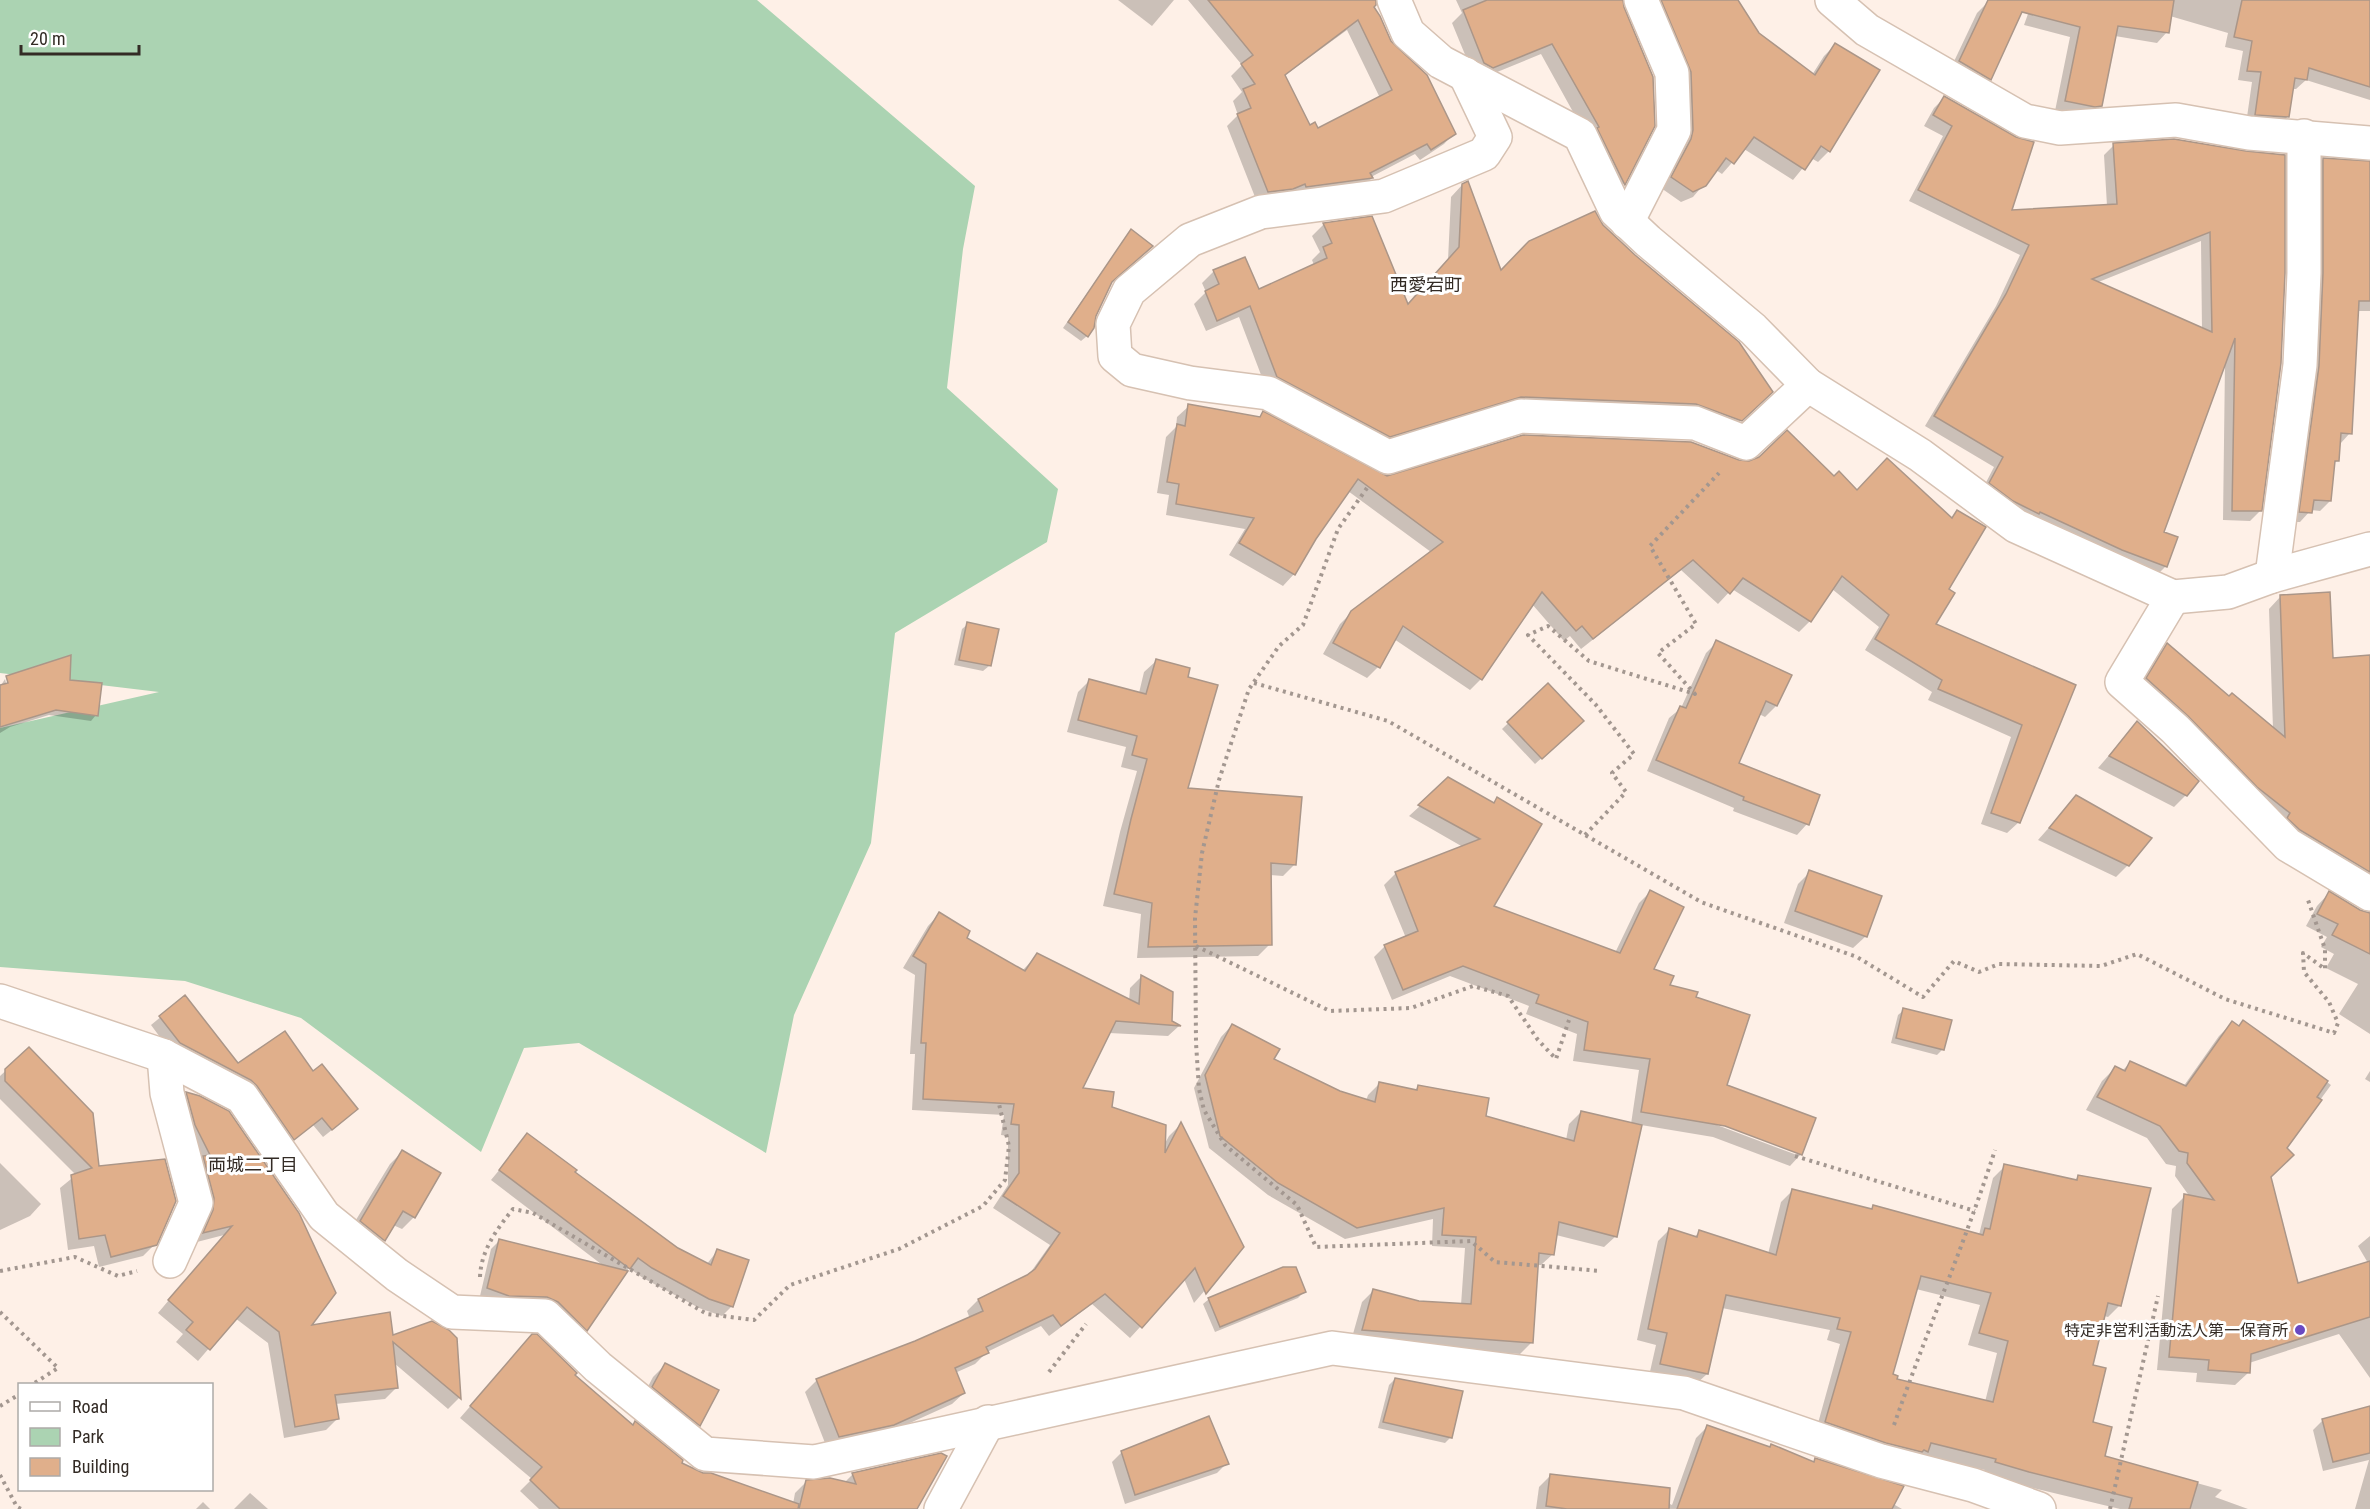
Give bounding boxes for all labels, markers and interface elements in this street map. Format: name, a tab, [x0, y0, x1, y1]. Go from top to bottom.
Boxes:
scale bar	[21, 18, 140, 56]
text: 20 m	[30, 28, 65, 49]
district label: 西愛宕町	[1390, 274, 1462, 295]
district label: 両城二丁目	[208, 1154, 298, 1175]
place label: 特定非営利活動法人第一保育所	[2064, 1321, 2288, 1340]
marker: 特定非営利活動法人第一保育所	[2293, 1323, 2307, 1337]
legend	[18, 1383, 213, 1491]
text: Road	[72, 1396, 108, 1417]
text: Park	[72, 1426, 104, 1447]
text: Building	[72, 1456, 129, 1477]

